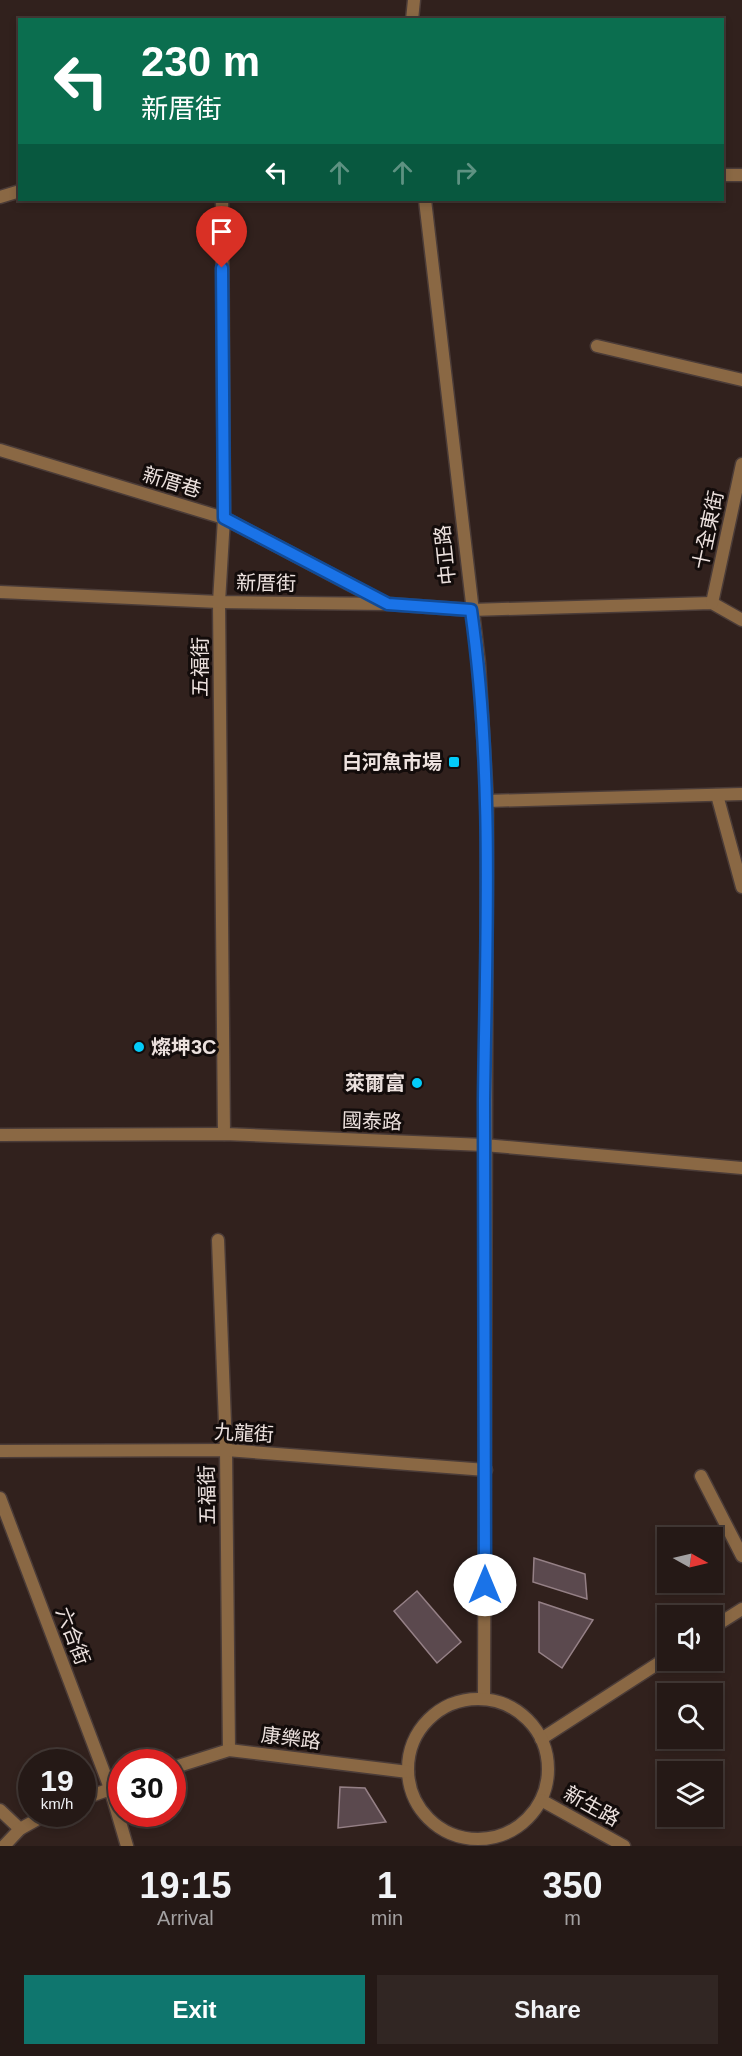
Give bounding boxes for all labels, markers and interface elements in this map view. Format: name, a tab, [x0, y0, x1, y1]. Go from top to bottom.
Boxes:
text: 230 m	[141, 38, 260, 85]
icon: left	[42, 42, 120, 120]
text: 新厝街	[141, 94, 222, 124]
icon: left	[260, 156, 293, 189]
icon: ahead	[323, 156, 356, 189]
icon: ahead	[386, 156, 419, 189]
icon: right	[449, 156, 482, 189]
pin	[196, 206, 247, 268]
icon: arrive	[205, 215, 238, 248]
street label: 新厝巷	[140, 463, 204, 501]
street label: 十全東街	[689, 489, 727, 571]
street label: 中正路	[431, 524, 459, 586]
street label: 新厝街	[236, 571, 296, 595]
street label: 五福街	[189, 637, 211, 697]
place label: 白河魚市場	[342, 751, 442, 773]
marker: 白河魚市場	[447, 755, 461, 769]
place label: 燦坤3C	[151, 1036, 217, 1058]
marker: 燦坤3C	[132, 1040, 146, 1054]
place label: 萊爾富	[345, 1072, 405, 1094]
marker: 萊爾富	[410, 1076, 424, 1090]
street label: 國泰路	[342, 1109, 402, 1133]
street label: 九龍街	[213, 1420, 275, 1446]
street label: 五福街	[195, 1465, 219, 1525]
north arrow	[657, 1527, 723, 1593]
map controls	[657, 1527, 723, 1827]
position arrow	[453, 1553, 517, 1617]
street label: 六合街	[52, 1604, 94, 1668]
button: sound	[657, 1605, 723, 1671]
button: search	[657, 1683, 723, 1749]
street label: 康樂路	[260, 1723, 322, 1753]
speed limit sign: 30	[108, 1749, 186, 1827]
button: layers	[657, 1761, 723, 1827]
text: 19	[40, 1764, 74, 1797]
street label: 新生路	[560, 1782, 624, 1830]
text: km/h	[41, 1795, 73, 1812]
text: 19:15	[139, 1865, 231, 1906]
text: 1	[377, 1865, 397, 1906]
text: 350	[542, 1865, 603, 1906]
text: Arrival	[157, 1907, 214, 1929]
text: min	[371, 1907, 403, 1929]
text: m	[564, 1907, 581, 1929]
button: Exit	[24, 1975, 365, 2044]
button: Share	[377, 1975, 718, 2044]

